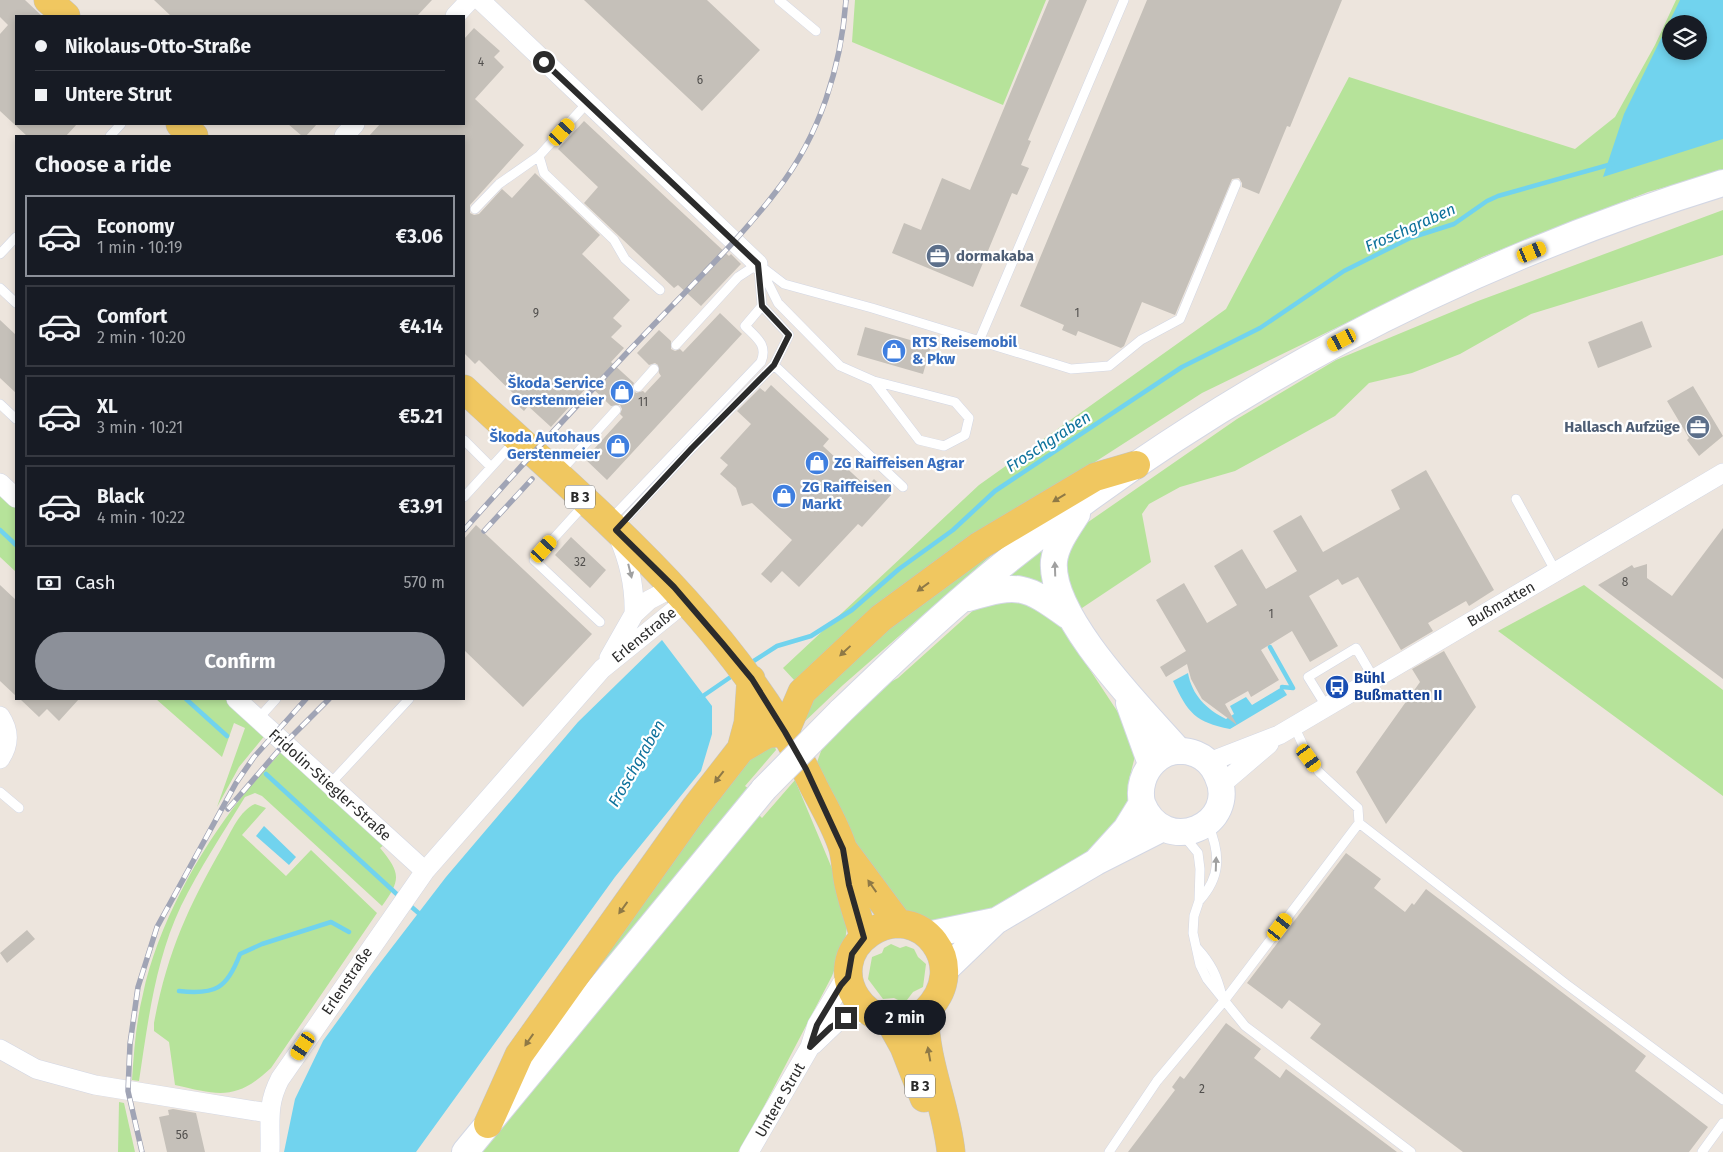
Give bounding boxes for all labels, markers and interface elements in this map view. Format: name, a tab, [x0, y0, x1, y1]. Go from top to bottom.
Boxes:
map controls	[1662, 15, 1707, 60]
button: layers	[1662, 15, 1707, 60]
text: Nikolaus-Otto-Straße	[65, 35, 251, 58]
route start	[533, 51, 555, 73]
house number: 4	[478, 55, 485, 69]
house number: 6	[697, 73, 703, 87]
text: Untere Strut	[65, 83, 172, 106]
car	[546, 116, 577, 148]
text: Choose a ride	[35, 151, 171, 178]
water label: Froschgraben	[1362, 199, 1458, 256]
icon: car	[37, 214, 82, 259]
text: Economy	[97, 215, 174, 238]
text: €3.06	[396, 225, 443, 248]
text: 1 min · 10:19	[97, 238, 182, 257]
car	[1515, 239, 1548, 265]
office icon: dormakaba	[925, 243, 951, 269]
place label: dormakaba	[956, 247, 1034, 265]
icon: car	[37, 304, 82, 349]
text: Comfort	[97, 305, 167, 328]
house number: 9	[533, 306, 539, 320]
house number: 1	[1074, 306, 1080, 320]
text: €4.14	[399, 315, 443, 338]
car	[1325, 327, 1358, 353]
text: 2 min · 10:20	[97, 328, 186, 347]
place label: RTS Reisemobil & Pkw	[912, 333, 1018, 368]
shop icon: RTS Reisemobil & Pkw	[881, 338, 907, 364]
place label: Škoda Service Gerstenmeier	[508, 374, 605, 409]
shop icon: Škoda Service Gerstenmeier	[609, 379, 635, 405]
icon: car	[37, 394, 82, 439]
text: XL	[97, 395, 118, 418]
house number: 11	[638, 395, 648, 409]
text: €5.21	[399, 405, 443, 428]
water label: Froschgraben	[1002, 407, 1094, 476]
office icon: Hallasch Aufzüge	[1685, 414, 1711, 440]
text: 3 min · 10:21	[97, 418, 183, 437]
place label: Hallasch Aufzüge	[1564, 418, 1680, 436]
place label: Škoda Autohaus Gerstenmeier	[489, 428, 601, 463]
shop icon: Škoda Autohaus Gerstenmeier	[605, 433, 631, 459]
shop icon: ZG Raiffeisen Agrar	[804, 450, 830, 476]
place label: ZG Raiffeisen Agrar	[834, 454, 965, 472]
place label: ZG Raiffeisen Markt	[802, 478, 892, 513]
shop icon: ZG Raiffeisen Markt	[771, 483, 797, 509]
icon: car	[37, 484, 82, 529]
text: Black	[97, 485, 144, 508]
road number: B 3	[565, 486, 595, 508]
one-way arrow	[1053, 494, 1066, 503]
text: €3.91	[399, 495, 443, 518]
text: 4 min · 10:22	[97, 508, 185, 527]
car	[528, 533, 559, 565]
house number: 32	[574, 555, 586, 569]
one-way arrow	[1050, 561, 1058, 577]
one-way arrow	[626, 563, 634, 578]
icon: cash	[35, 569, 63, 597]
text: Cash	[75, 571, 116, 594]
text: 570 m	[404, 573, 445, 592]
house number: 8	[1622, 575, 1629, 589]
street label: Bußmatten	[1464, 577, 1538, 631]
one-way arrow	[916, 582, 930, 592]
street label: Erlenstraße	[608, 604, 680, 666]
house number: 1	[1268, 607, 1274, 621]
button: Confirm	[35, 632, 445, 690]
one-way arrow	[840, 645, 852, 657]
place label: Bühl Bußmatten II	[1354, 669, 1442, 704]
bus stop icon: Bühl Bußmatten II	[1324, 674, 1350, 700]
water label: Froschgraben	[604, 716, 669, 810]
street label: Fridolin-Stiegler-Straße	[265, 725, 395, 845]
car	[1294, 741, 1323, 775]
one-way arrow	[714, 770, 724, 784]
one-way arrow	[1213, 855, 1221, 871]
one-way arrow	[867, 879, 877, 893]
one-way arrow	[618, 901, 628, 915]
car	[1264, 911, 1295, 943]
street label: Erlenstraße	[318, 944, 376, 1018]
callout: 2 min	[864, 1000, 946, 1036]
route end	[835, 1007, 857, 1029]
text: 2 min	[885, 1008, 925, 1027]
car	[288, 1029, 317, 1063]
one-way arrow	[524, 1034, 534, 1047]
one-way arrow	[924, 1045, 932, 1061]
street label: Untere Strut	[751, 1059, 809, 1140]
road number: B 3	[905, 1074, 935, 1098]
house number: 2	[1199, 1082, 1205, 1096]
house number: 56	[176, 1128, 188, 1142]

